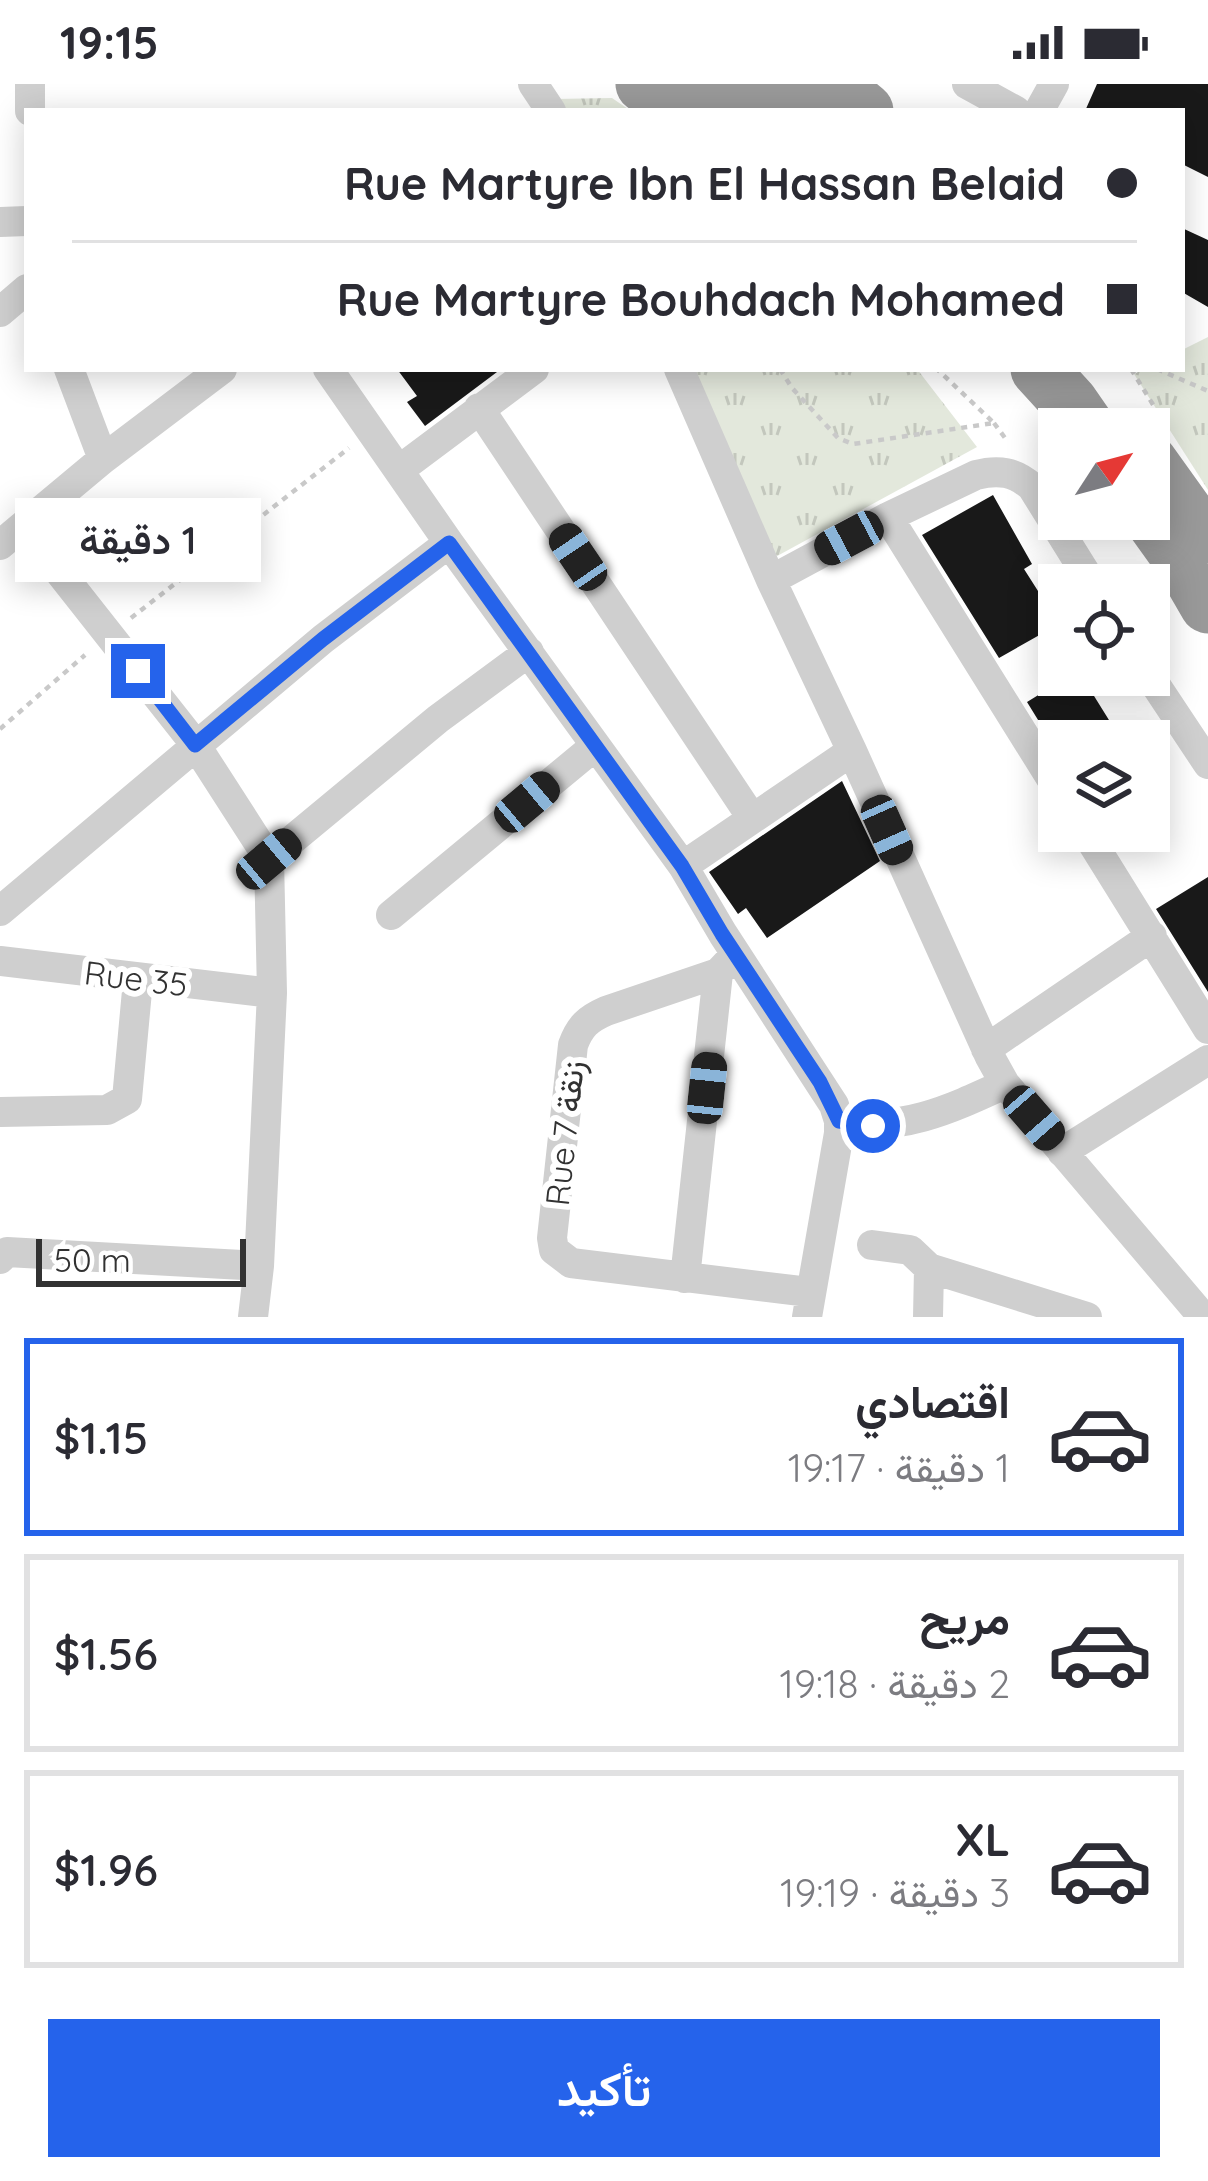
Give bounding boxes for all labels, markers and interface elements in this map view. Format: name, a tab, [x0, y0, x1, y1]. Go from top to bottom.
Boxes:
text: 19:15	[60, 14, 159, 70]
text: Rue Martyre Ibn El Hassan Belaid	[344, 155, 1065, 211]
text: Rue Martyre Bouhdach Mohamed	[337, 271, 1065, 327]
north arrow	[1038, 408, 1170, 540]
map controls	[1038, 408, 1170, 852]
callout: 1 دقيقة	[15, 497, 261, 581]
car	[809, 505, 889, 571]
text: 1 دقيقة	[79, 515, 197, 564]
car	[543, 517, 613, 597]
button: locate	[1038, 564, 1170, 696]
route end	[111, 644, 165, 698]
button: layers	[1038, 720, 1170, 852]
car	[488, 765, 566, 839]
car	[856, 790, 918, 870]
car	[230, 822, 308, 896]
street label: Rue 35	[82, 951, 190, 1005]
car	[685, 1050, 729, 1126]
street label: Rue 7 زنقة	[536, 1058, 593, 1208]
car	[997, 1079, 1071, 1157]
route start	[846, 1099, 900, 1153]
scale bar	[36, 1233, 246, 1286]
text: 50 m	[54, 1239, 131, 1280]
text: اقتصادي	[855, 1373, 1010, 1429]
icon: car	[1046, 1383, 1154, 1491]
text: $1.15	[54, 1409, 148, 1465]
text: 1 دقيقة · 19:17	[788, 1443, 1010, 1492]
text: مريح	[919, 1589, 1010, 1645]
icon: car	[1046, 1599, 1154, 1707]
text: $1.56	[54, 1625, 158, 1681]
text: 2 دقيقة · 19:18	[780, 1659, 1010, 1708]
text: XL	[955, 1811, 1010, 1867]
icon: car	[1046, 1815, 1154, 1923]
text: $1.96	[54, 1841, 158, 1897]
text: 3 دقيقة · 19:19	[780, 1868, 1010, 1917]
button: تأكيد	[48, 2019, 1160, 2157]

